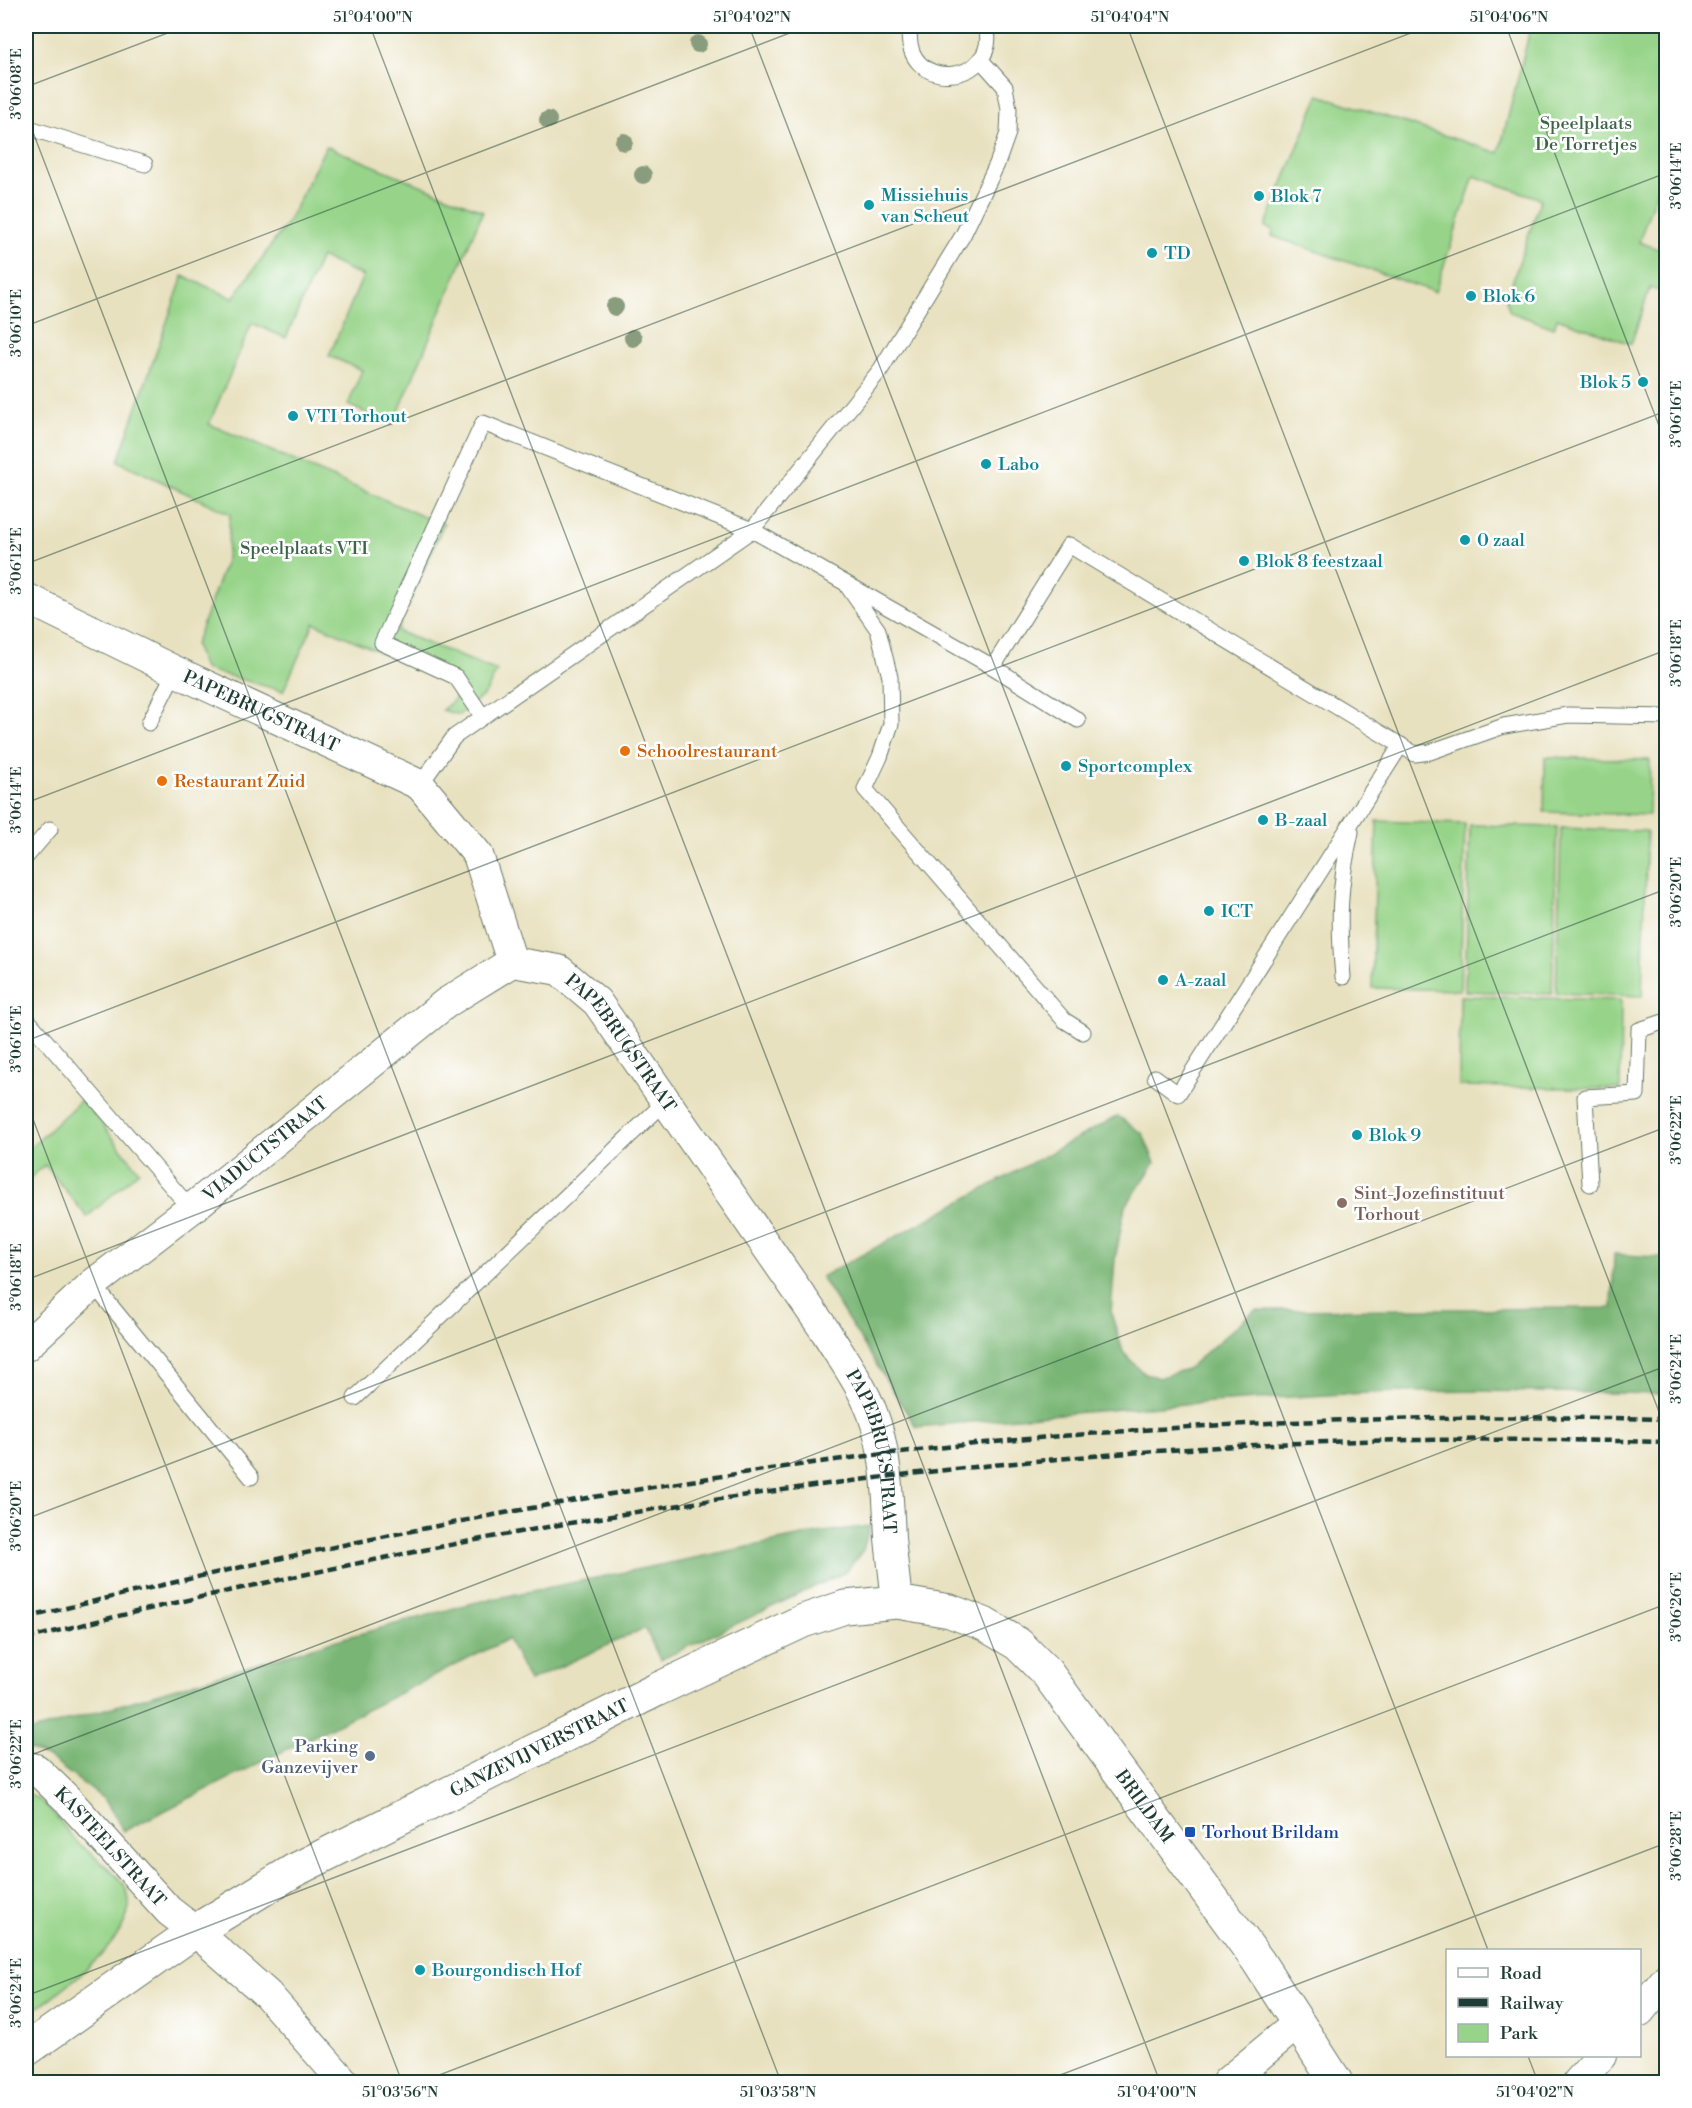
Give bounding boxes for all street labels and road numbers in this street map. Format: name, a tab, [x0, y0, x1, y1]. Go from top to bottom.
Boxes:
street label: PAPEBRUGSTRAAT	[179, 665, 343, 757]
street label: PAPEBRUGSTRAAT	[560, 969, 682, 1117]
street label: VIADUCTSTRAAT	[197, 1092, 332, 1207]
street label: PAPEBRUGSTRAAT	[841, 1365, 901, 1534]
street label: GANZEVIJVERSTRAAT	[446, 1694, 633, 1802]
street label: BRILDAM	[1110, 1764, 1179, 1848]
street label: KASTEELSTRAAT	[50, 1782, 171, 1912]

